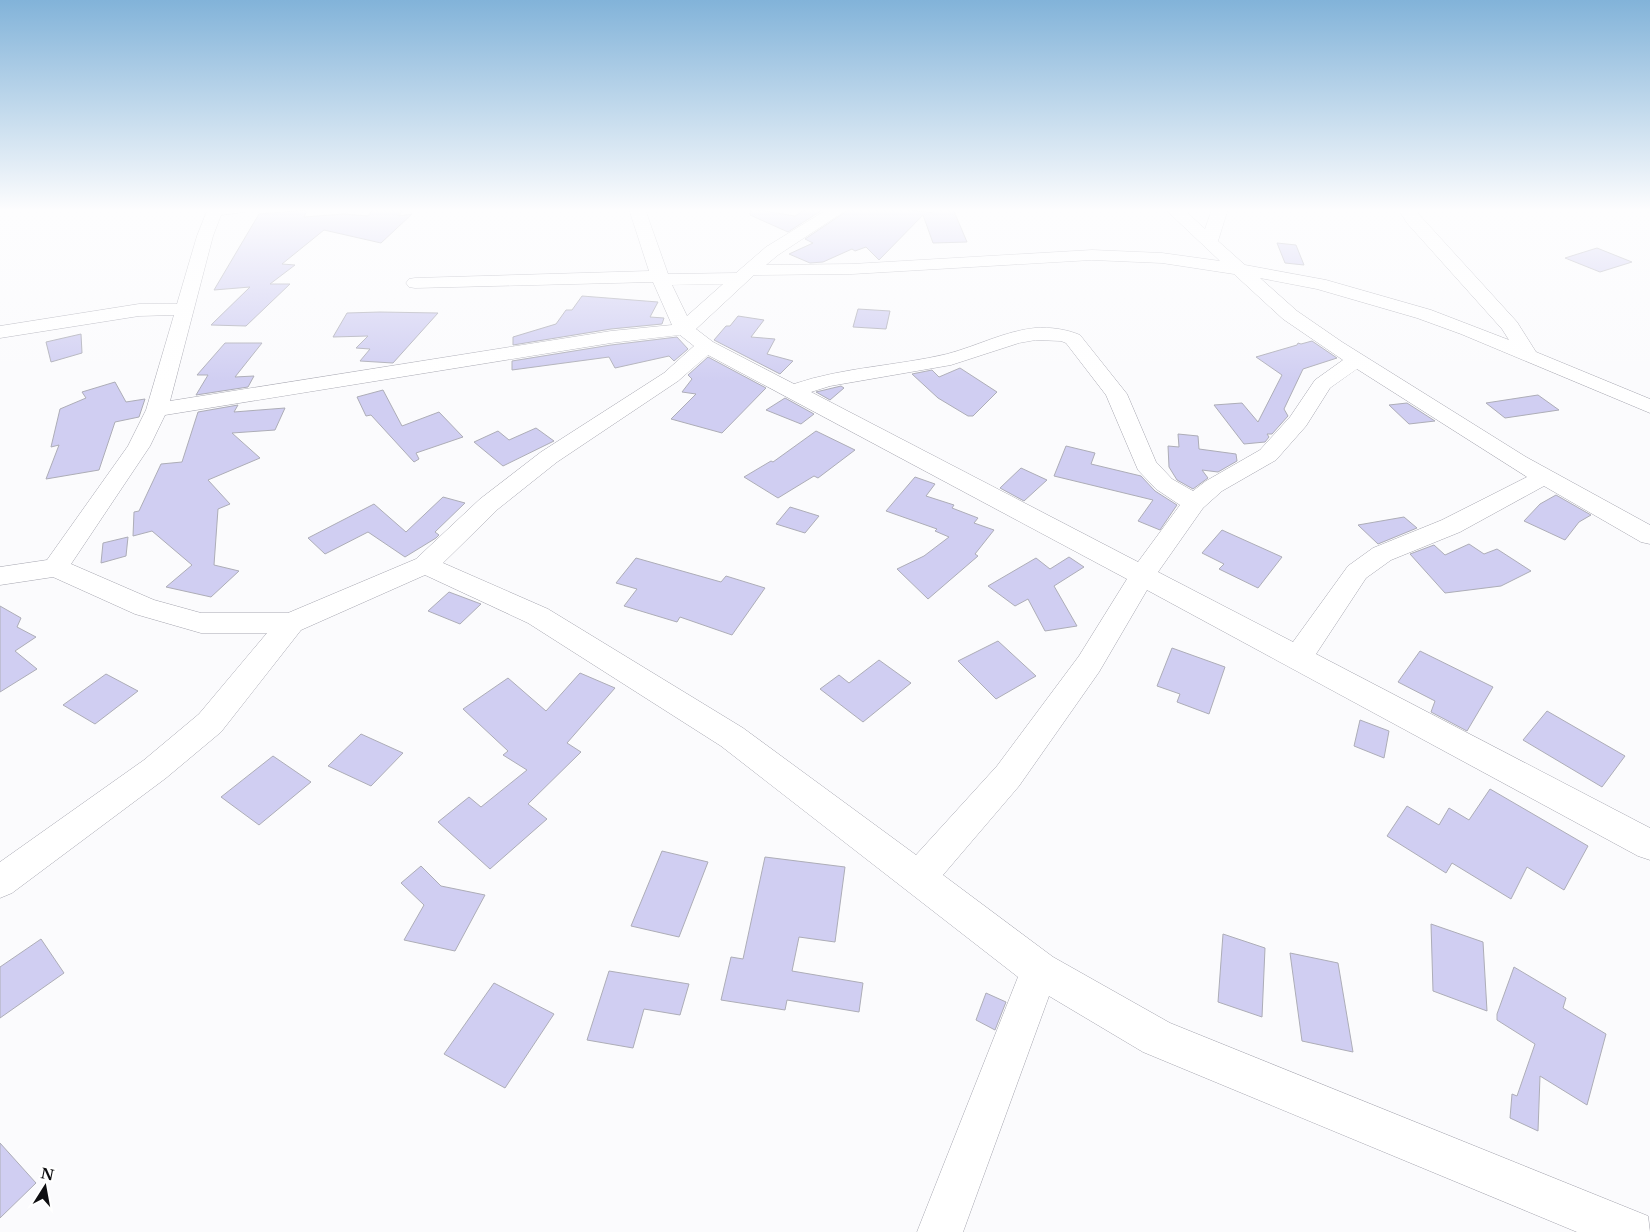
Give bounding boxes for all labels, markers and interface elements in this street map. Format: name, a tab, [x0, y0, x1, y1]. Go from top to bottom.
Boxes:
north arrow	[20, 1162, 70, 1212]
text: N	[39, 1164, 56, 1184]

